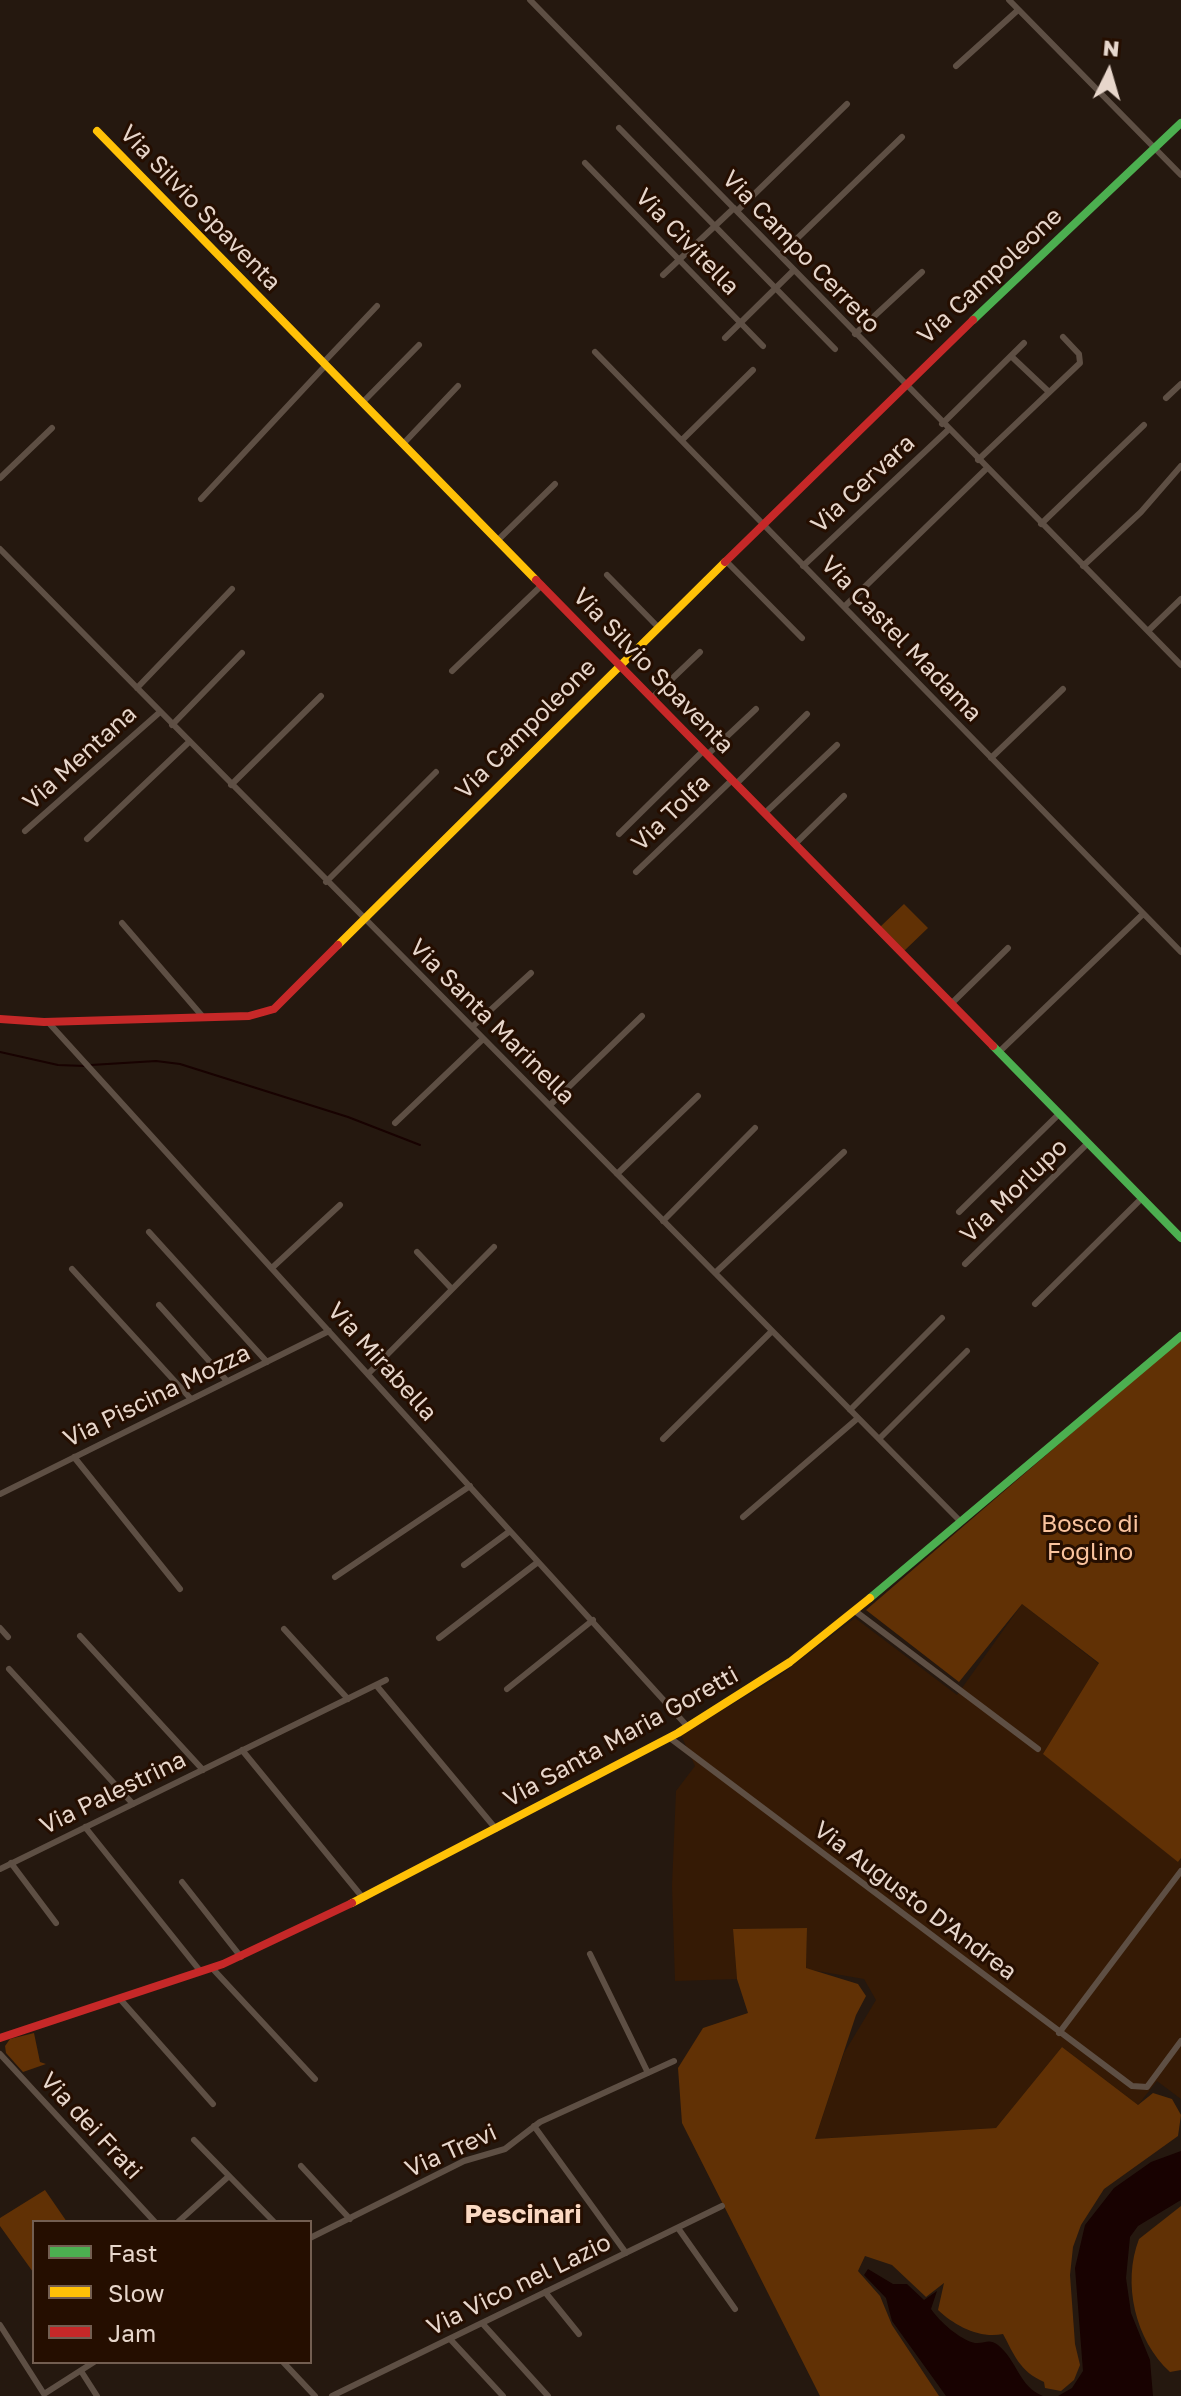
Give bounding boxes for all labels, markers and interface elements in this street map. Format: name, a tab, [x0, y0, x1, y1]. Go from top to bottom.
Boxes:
north arrow	[1069, 32, 1149, 112]
text: N	[1102, 33, 1121, 62]
street label: Via Silvio Spaventa	[114, 119, 286, 297]
street label: Via Campo Cerreto	[716, 165, 886, 339]
street label: Via Civitella	[629, 183, 745, 301]
street label: Via Campoleone	[912, 202, 1068, 350]
street label: Via Cervara	[805, 429, 921, 539]
street label: Via Castel Madama	[815, 550, 987, 728]
street label: Via Silvio Spaventa	[567, 582, 739, 760]
street label: Via Campoleone	[450, 653, 602, 805]
street label: Via Mentana	[17, 700, 143, 816]
street label: Via Tolfa	[626, 769, 716, 857]
street label: Via Santa Marinella	[403, 933, 581, 1111]
street label: Via Morlupo	[954, 1133, 1074, 1249]
street label: Via Mirabella	[321, 1297, 443, 1427]
street label: Via Piscina Mozza	[59, 1338, 255, 1454]
park label: Bosco di Foglino	[1041, 1510, 1139, 1566]
street label: Via Santa Maria Goretti	[499, 1660, 743, 1814]
street label: Via Palestrina	[35, 1745, 191, 1841]
street label: Via Augusto D'Andrea	[808, 1815, 1022, 1987]
street label: Via dei Frati	[34, 2066, 148, 2186]
street label: Via Trevi	[401, 2118, 501, 2184]
district label: Pescinari	[464, 2199, 582, 2231]
legend	[32, 2220, 312, 2364]
street label: Via Vico nel Lazio	[422, 2228, 616, 2342]
text: Fast	[108, 2238, 158, 2267]
text: Slow	[108, 2278, 164, 2307]
text: Jam	[108, 2318, 156, 2347]

